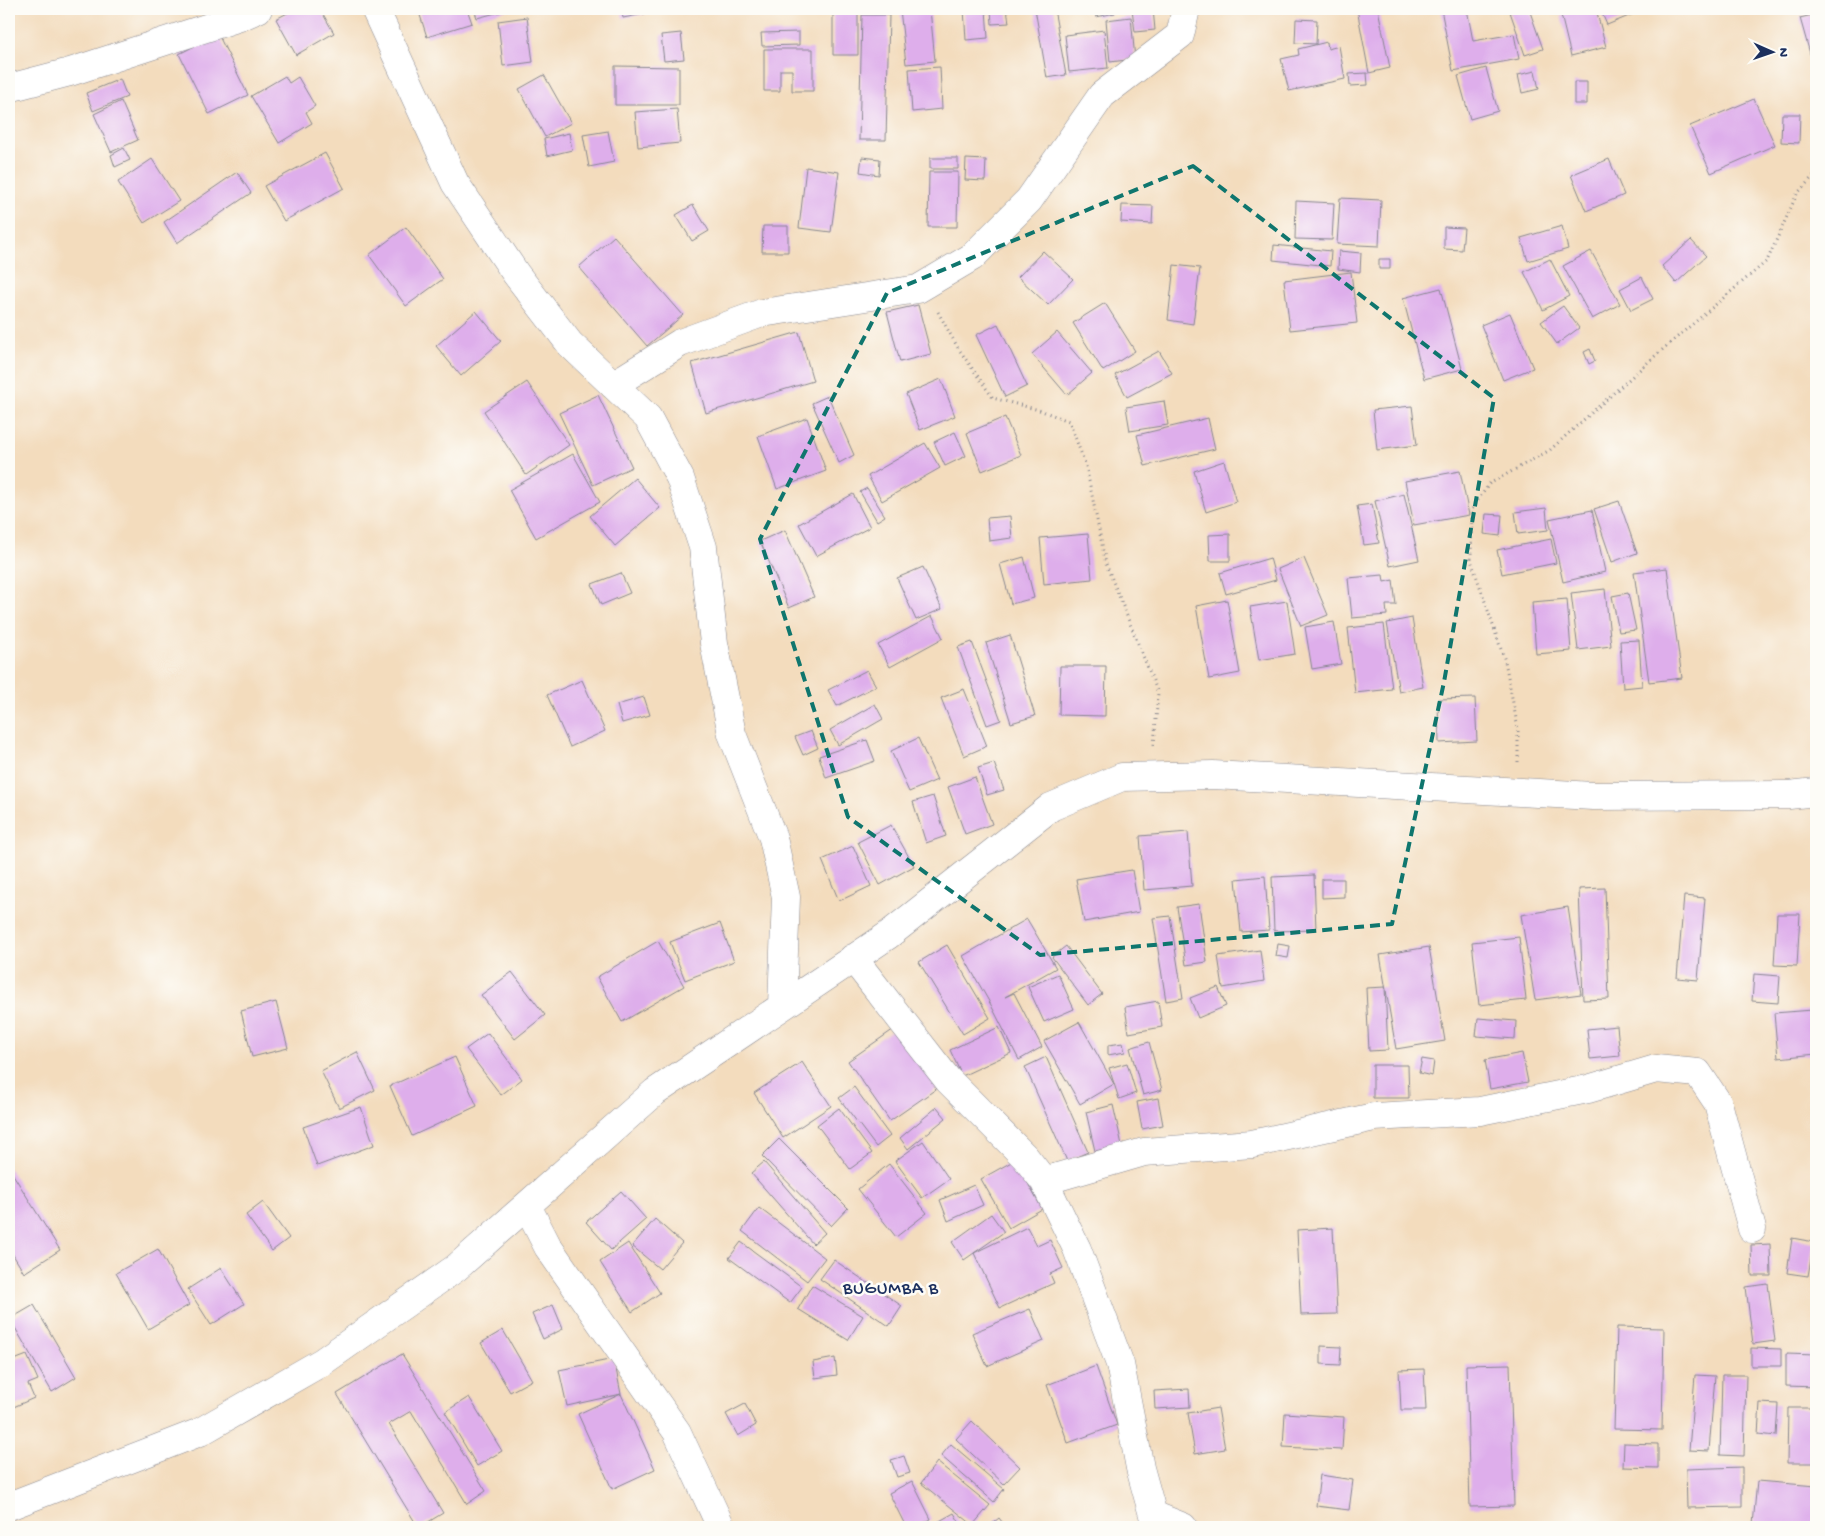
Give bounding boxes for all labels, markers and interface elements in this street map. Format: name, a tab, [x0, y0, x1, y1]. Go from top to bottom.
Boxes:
north arrow	[1748, 28, 1798, 78]
text: N	[1774, 48, 1791, 57]
district label: BUGUMBA B	[842, 1279, 939, 1300]

